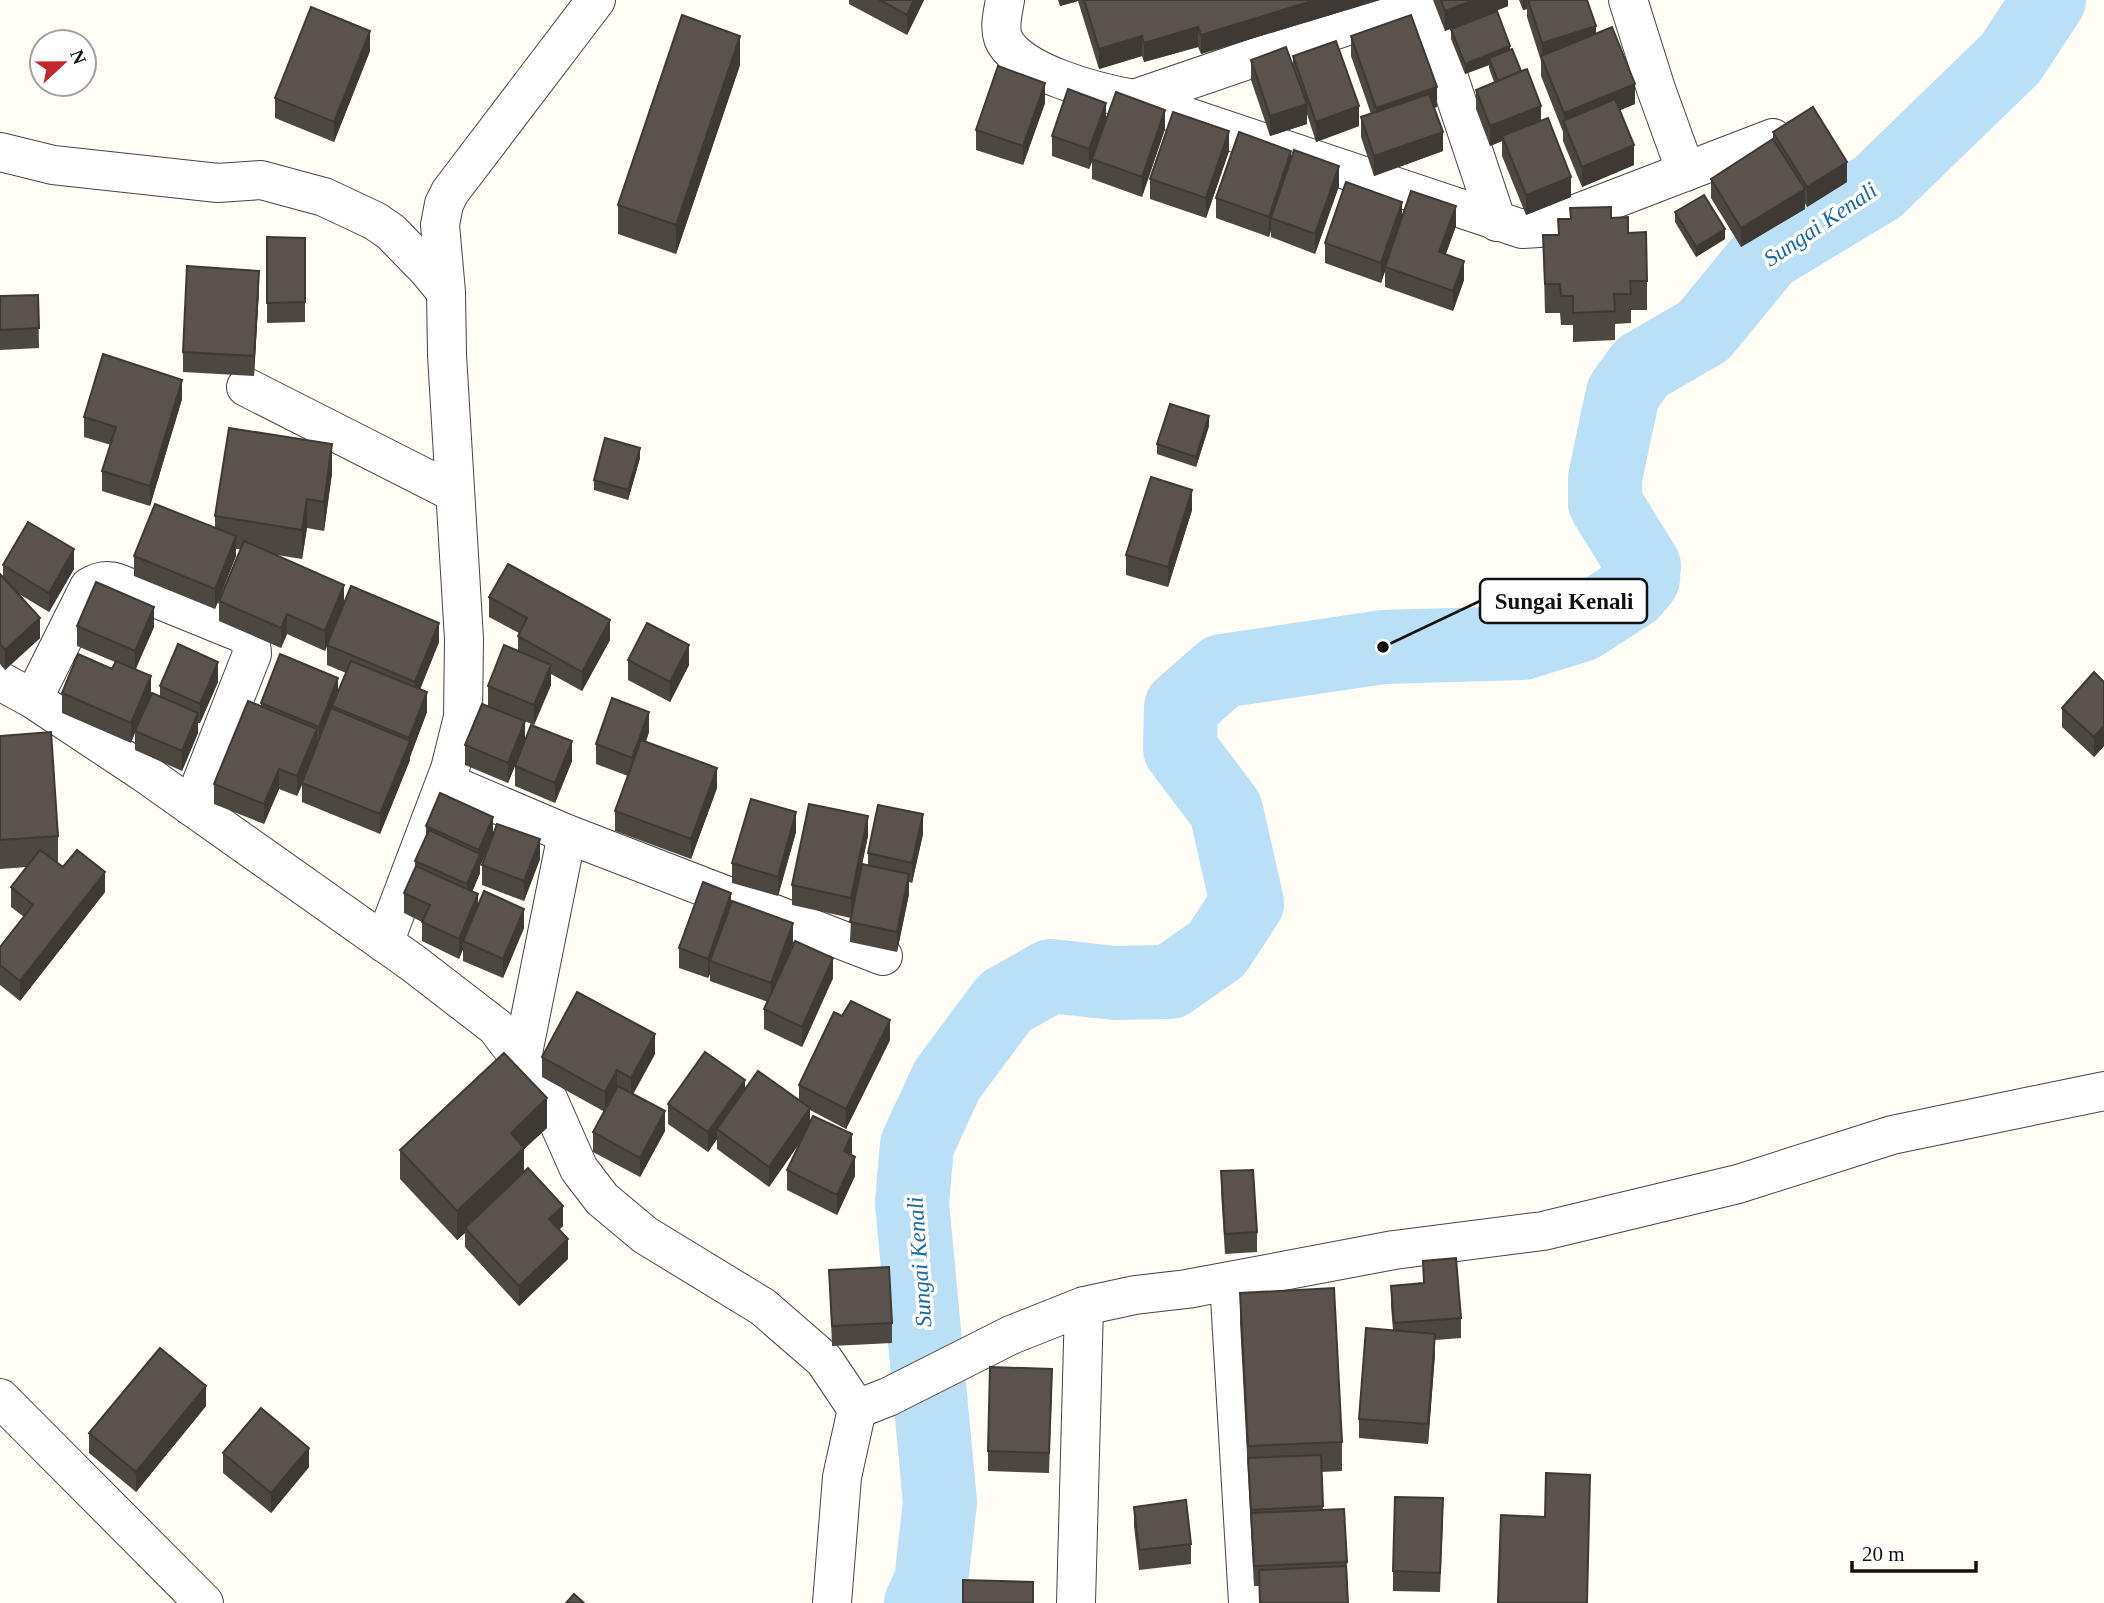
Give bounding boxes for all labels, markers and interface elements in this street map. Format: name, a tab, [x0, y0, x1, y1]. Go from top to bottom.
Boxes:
north arrow	[28, 28, 98, 98]
text: N	[66, 47, 91, 67]
water label: Sungai Kenali	[1759, 177, 1882, 271]
callout: Sungai Kenali	[1480, 579, 1647, 623]
text: Sungai Kenali	[1495, 589, 1634, 614]
water label: Sungai Kenali	[902, 1196, 937, 1328]
scale bar	[1852, 1530, 1976, 1574]
text: 20 m	[1862, 1542, 1905, 1566]

